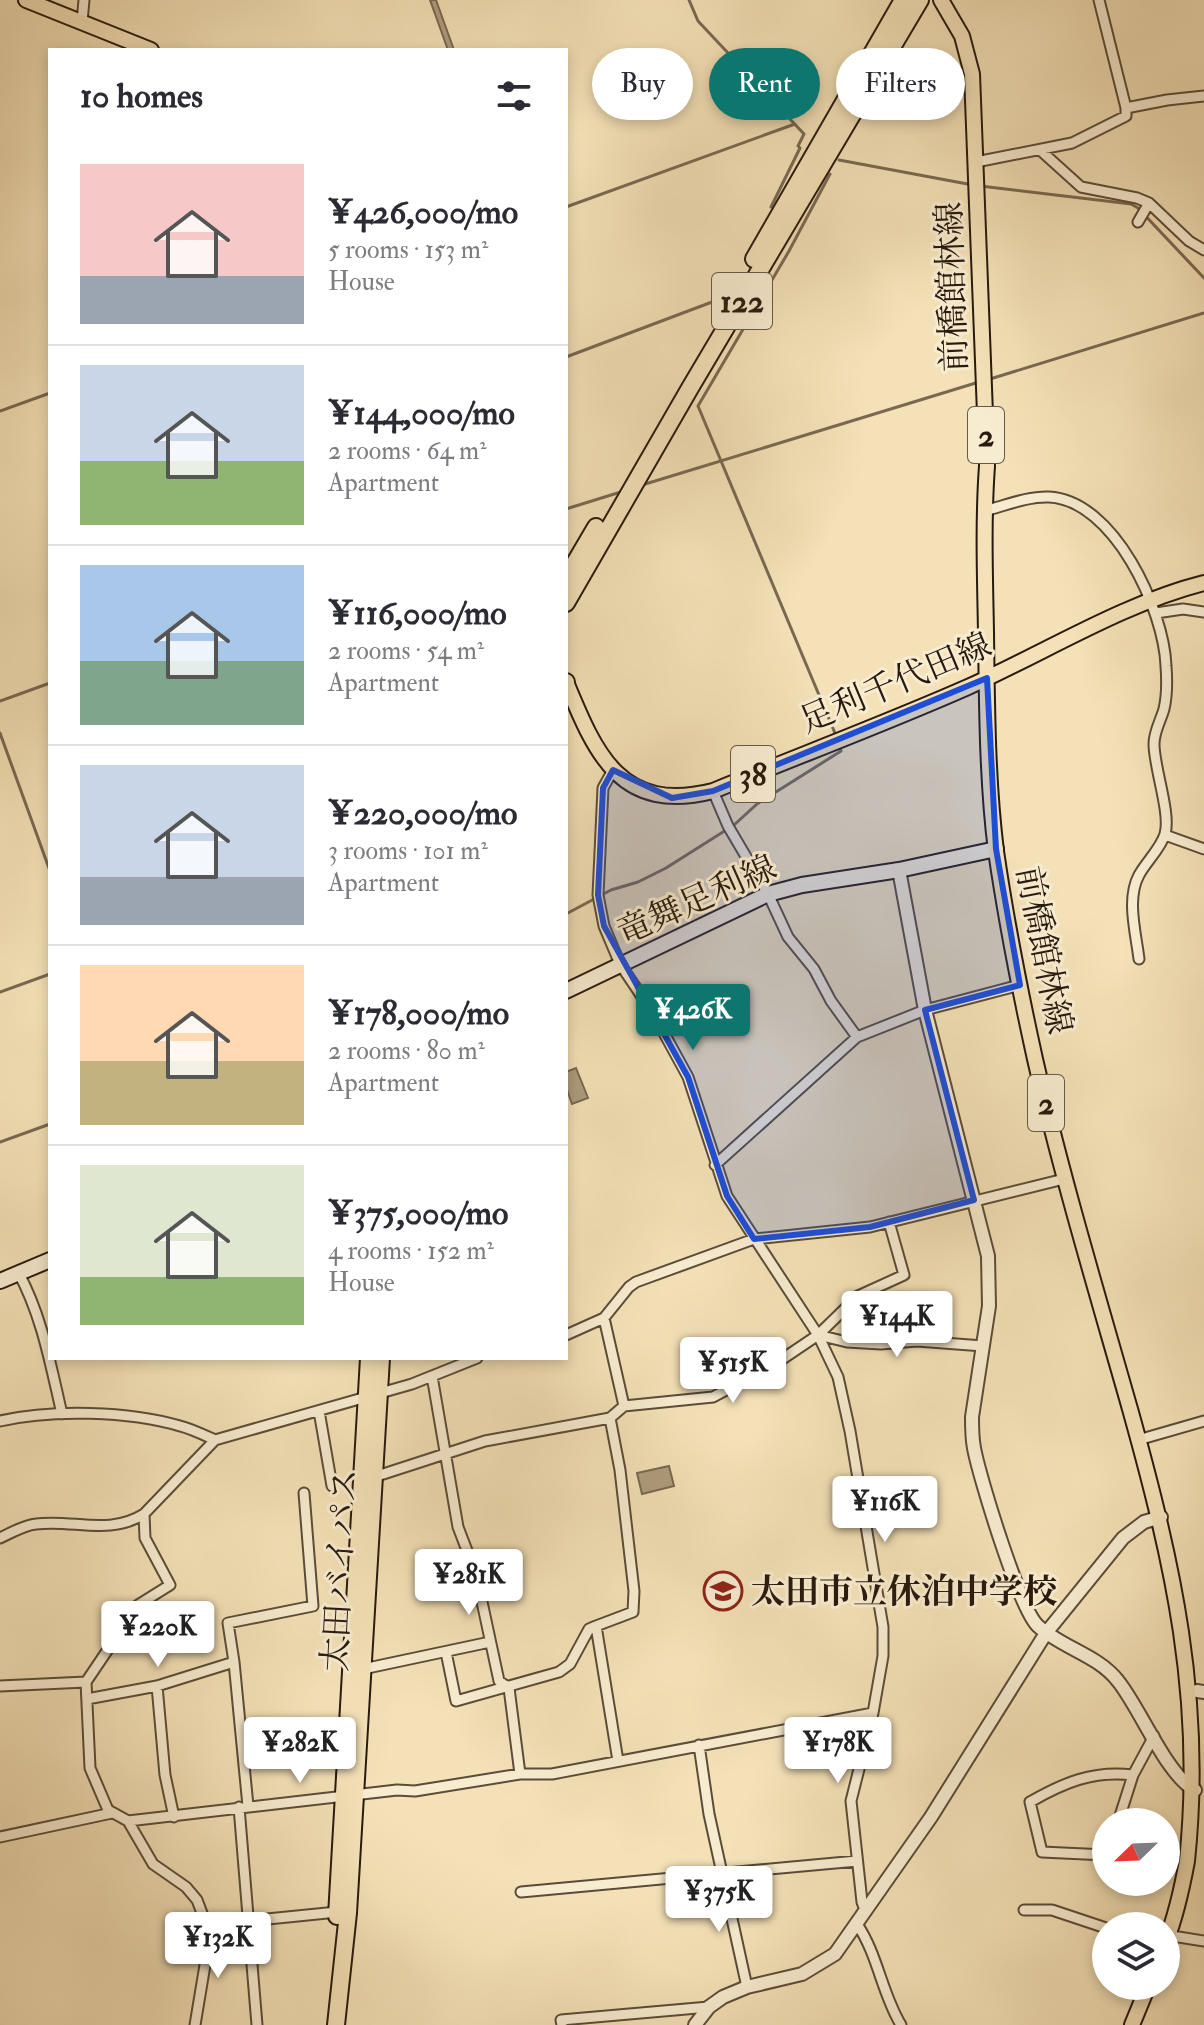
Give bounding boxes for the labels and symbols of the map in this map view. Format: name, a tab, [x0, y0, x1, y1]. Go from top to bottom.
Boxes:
street label: 前橋館林線	[928, 201, 977, 373]
road number: 122	[712, 273, 772, 329]
road number: 2	[968, 407, 1004, 463]
street label: 足利千代田線	[793, 624, 998, 743]
road number: 38	[731, 746, 775, 802]
street label: 竜舞足利線	[610, 846, 783, 955]
street label: 前橋館林線	[1006, 863, 1081, 1038]
pin: ¥426K	[637, 984, 749, 1052]
road number: 2	[1028, 1075, 1064, 1131]
pin: ¥144K	[841, 1291, 953, 1359]
pin: ¥515K	[677, 1337, 789, 1405]
street label: 太田バイパス	[314, 1467, 367, 1673]
pin: ¥116K	[829, 1476, 941, 1544]
pin: ¥281K	[413, 1549, 525, 1617]
school or university icon: 太田市立休泊中学校	[702, 1570, 744, 1612]
place label: 太田市立休泊中学校	[751, 1571, 1057, 1614]
pin: ¥220K	[102, 1601, 214, 1669]
pin: ¥282K	[244, 1717, 356, 1785]
pin: ¥178K	[782, 1717, 894, 1785]
north arrow	[1092, 1808, 1180, 1896]
pin: ¥375K	[663, 1866, 775, 1934]
pin: ¥132K	[162, 1912, 274, 1980]

